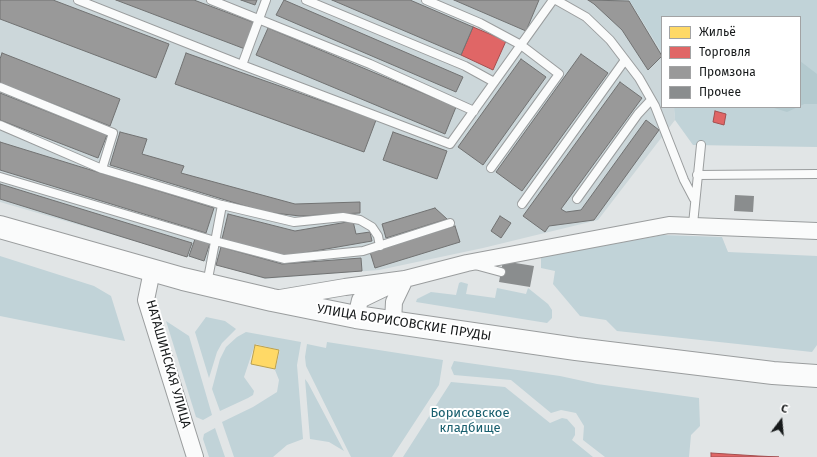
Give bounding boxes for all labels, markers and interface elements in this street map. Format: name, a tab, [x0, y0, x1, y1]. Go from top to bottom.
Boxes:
legend	[661, 16, 801, 108]
text: Жильё	[699, 25, 736, 39]
text: Торговля	[699, 45, 751, 59]
text: Промзона	[699, 65, 756, 79]
text: Прочее	[699, 85, 741, 99]
street label: НАТАШИНСКАЯ УЛИЦА	[142, 298, 194, 430]
street label: УЛИЦА БОРИСОВСКИЕ ПРУДЫ	[316, 302, 492, 344]
north arrow	[761, 401, 801, 441]
text: С	[780, 402, 789, 416]
park label: Борисовское кладбище	[431, 405, 509, 436]

